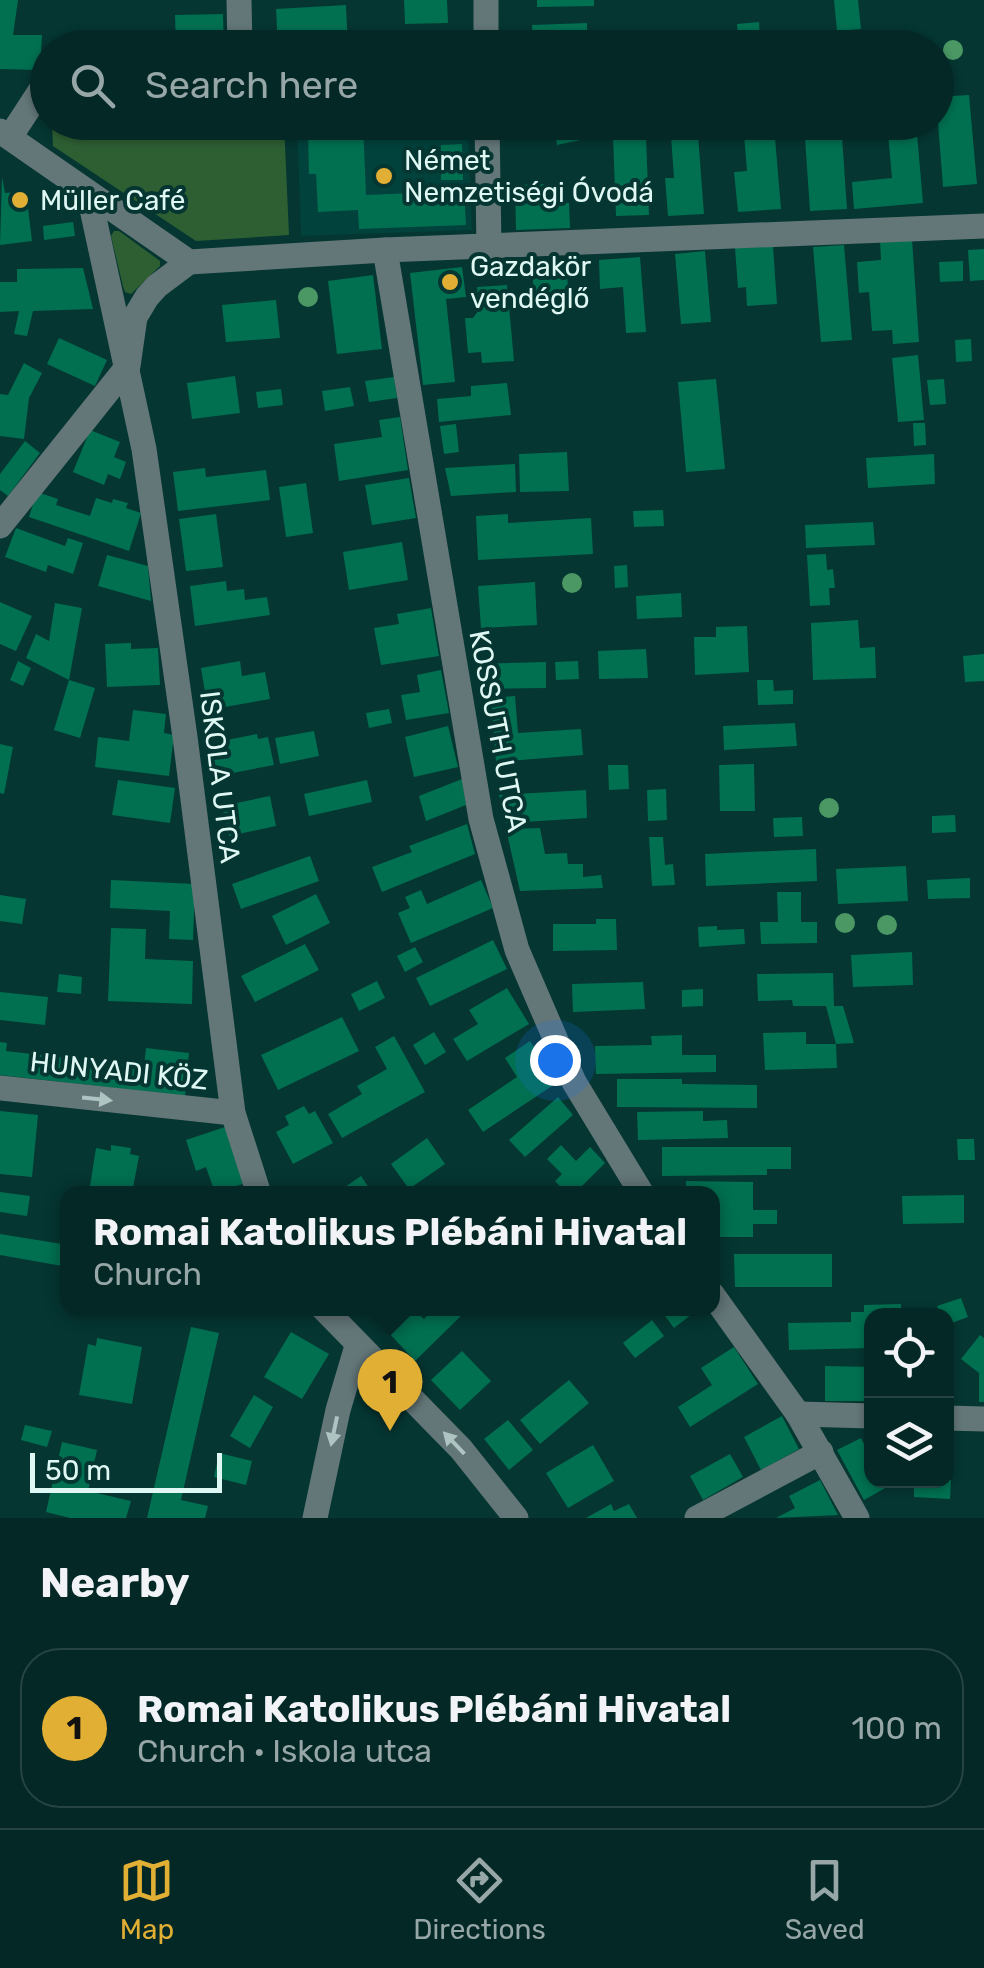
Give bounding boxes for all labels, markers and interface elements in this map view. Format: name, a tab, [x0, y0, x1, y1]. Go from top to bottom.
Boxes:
search box	[30, 30, 954, 140]
icon: search	[65, 58, 120, 113]
text: Search here	[145, 62, 358, 108]
place label: Német Nemzetiségi Óvodá	[404, 144, 654, 209]
marker: Német Nemzetiségi Óvodá	[373, 165, 395, 187]
place label: Müller Café	[40, 184, 185, 217]
marker: Müller Café	[9, 189, 31, 211]
place label: Gazdakör vendéglő	[470, 250, 592, 315]
marker: Gazdakör vendéglő	[439, 271, 461, 293]
street label: KOSSUTH UTCA	[462, 627, 534, 835]
street label: ISKOLA UTCA	[193, 689, 247, 865]
your location	[530, 1035, 581, 1086]
street label: HUNYADI KÖZ	[28, 1045, 210, 1097]
one-way arrow	[82, 1091, 113, 1107]
popup	[60, 1186, 720, 1316]
text: Romai Katolikus Plébáni Hivatal	[93, 1209, 687, 1255]
text: Church	[93, 1255, 202, 1293]
map controls	[864, 1308, 954, 1488]
button: locate	[864, 1308, 954, 1398]
pin: 1	[358, 1348, 422, 1431]
button: layers	[864, 1398, 954, 1488]
one-way arrow	[325, 1416, 341, 1447]
one-way arrow	[443, 1431, 466, 1455]
scale bar	[30, 1448, 222, 1492]
text: 50 m	[45, 1454, 111, 1487]
text: Nearby	[40, 1558, 190, 1608]
text: Romai Katolikus Plébáni Hivatal	[137, 1686, 731, 1732]
text: 1	[67, 1709, 82, 1747]
text: 100 m	[851, 1709, 942, 1747]
text: Church · Iskola utca	[137, 1732, 432, 1770]
tab: Map	[119, 1853, 174, 1946]
tab: Directions	[413, 1853, 546, 1946]
tab: Saved	[785, 1853, 865, 1946]

